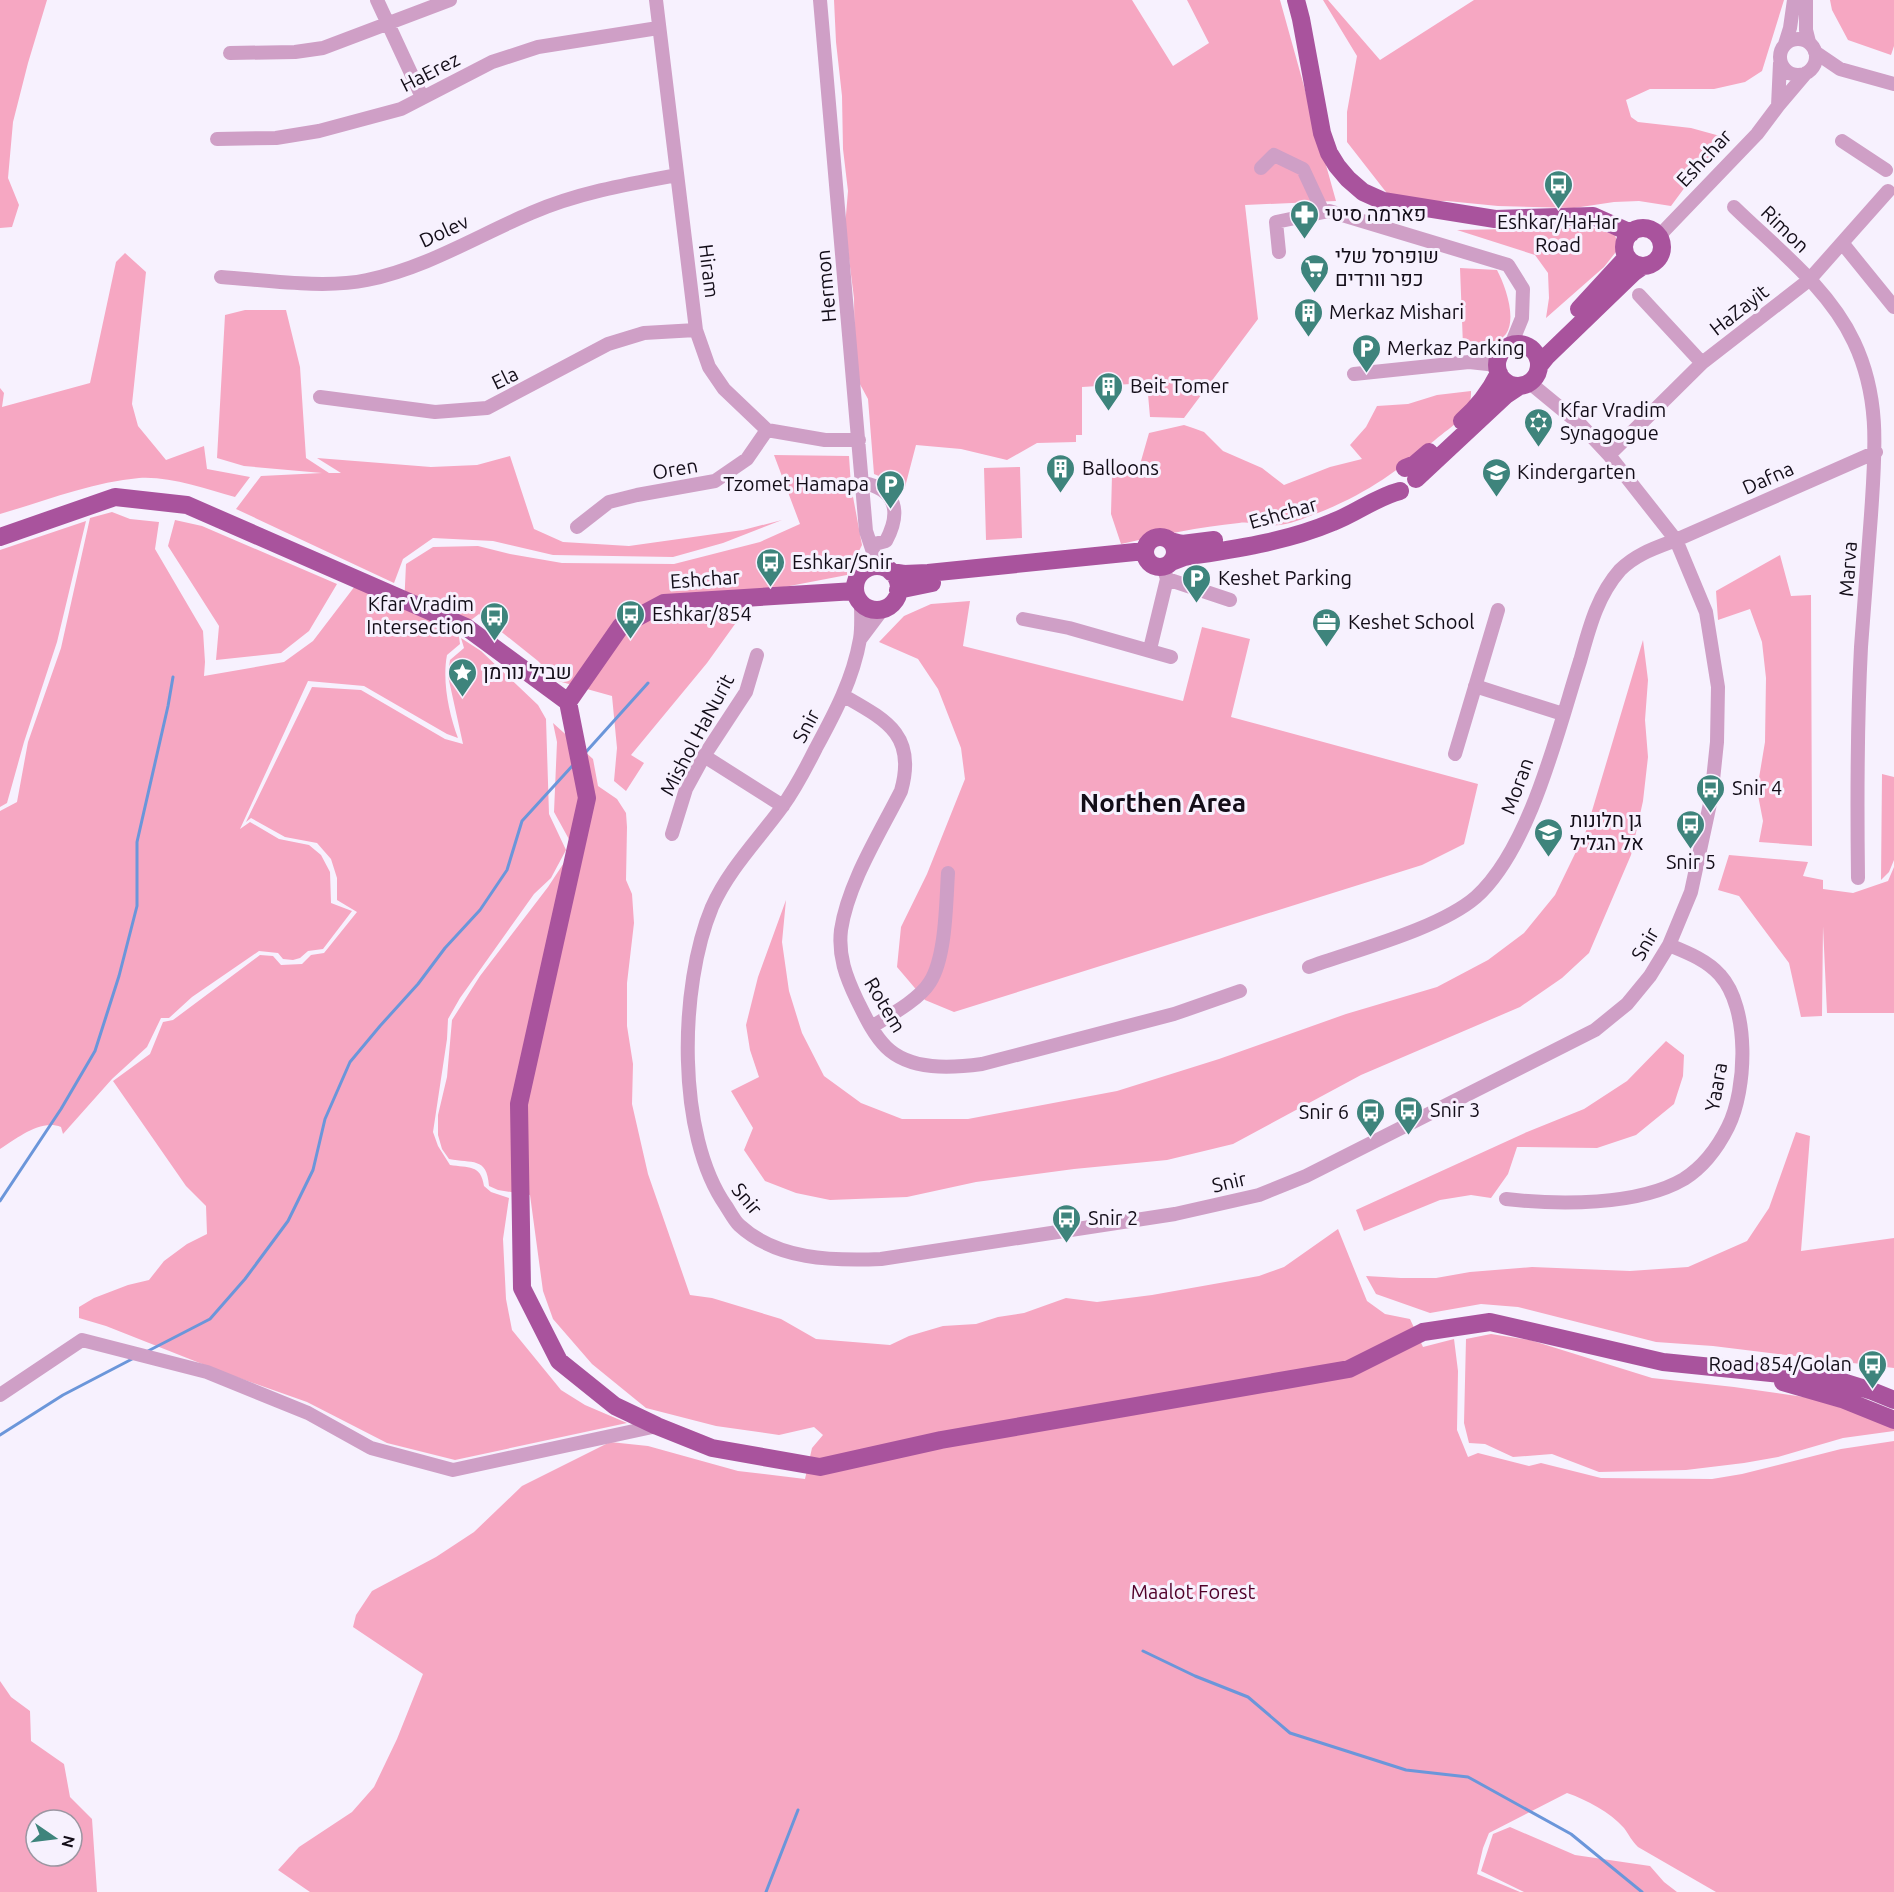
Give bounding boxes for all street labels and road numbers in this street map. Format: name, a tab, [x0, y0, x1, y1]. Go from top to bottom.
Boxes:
street label: HaErez	[396, 47, 463, 96]
street label: Eshchar	[1671, 124, 1736, 191]
street label: Rimon	[1757, 200, 1814, 257]
street label: Dolev	[415, 209, 472, 252]
street label: Hiram	[695, 243, 724, 299]
street label: Hermon	[811, 249, 840, 323]
street label: HaZayit	[1705, 279, 1773, 340]
street label: Ela	[488, 361, 522, 394]
street label: Oren	[650, 453, 699, 484]
street label: Dafna	[1739, 456, 1797, 499]
street label: Eshchar	[1246, 492, 1320, 533]
street label: Marva	[1834, 540, 1861, 598]
street label: Eshchar	[669, 565, 741, 592]
street label: Mishol HaNurit	[655, 670, 738, 799]
street label: Snir	[787, 705, 824, 746]
street label: Moran	[1496, 754, 1537, 817]
street label: Snir	[1626, 923, 1663, 964]
street label: Rotem	[860, 973, 911, 1036]
street label: Yaara	[1700, 1061, 1731, 1113]
street label: Snir	[1210, 1166, 1249, 1197]
street label: Snir	[728, 1178, 767, 1220]

